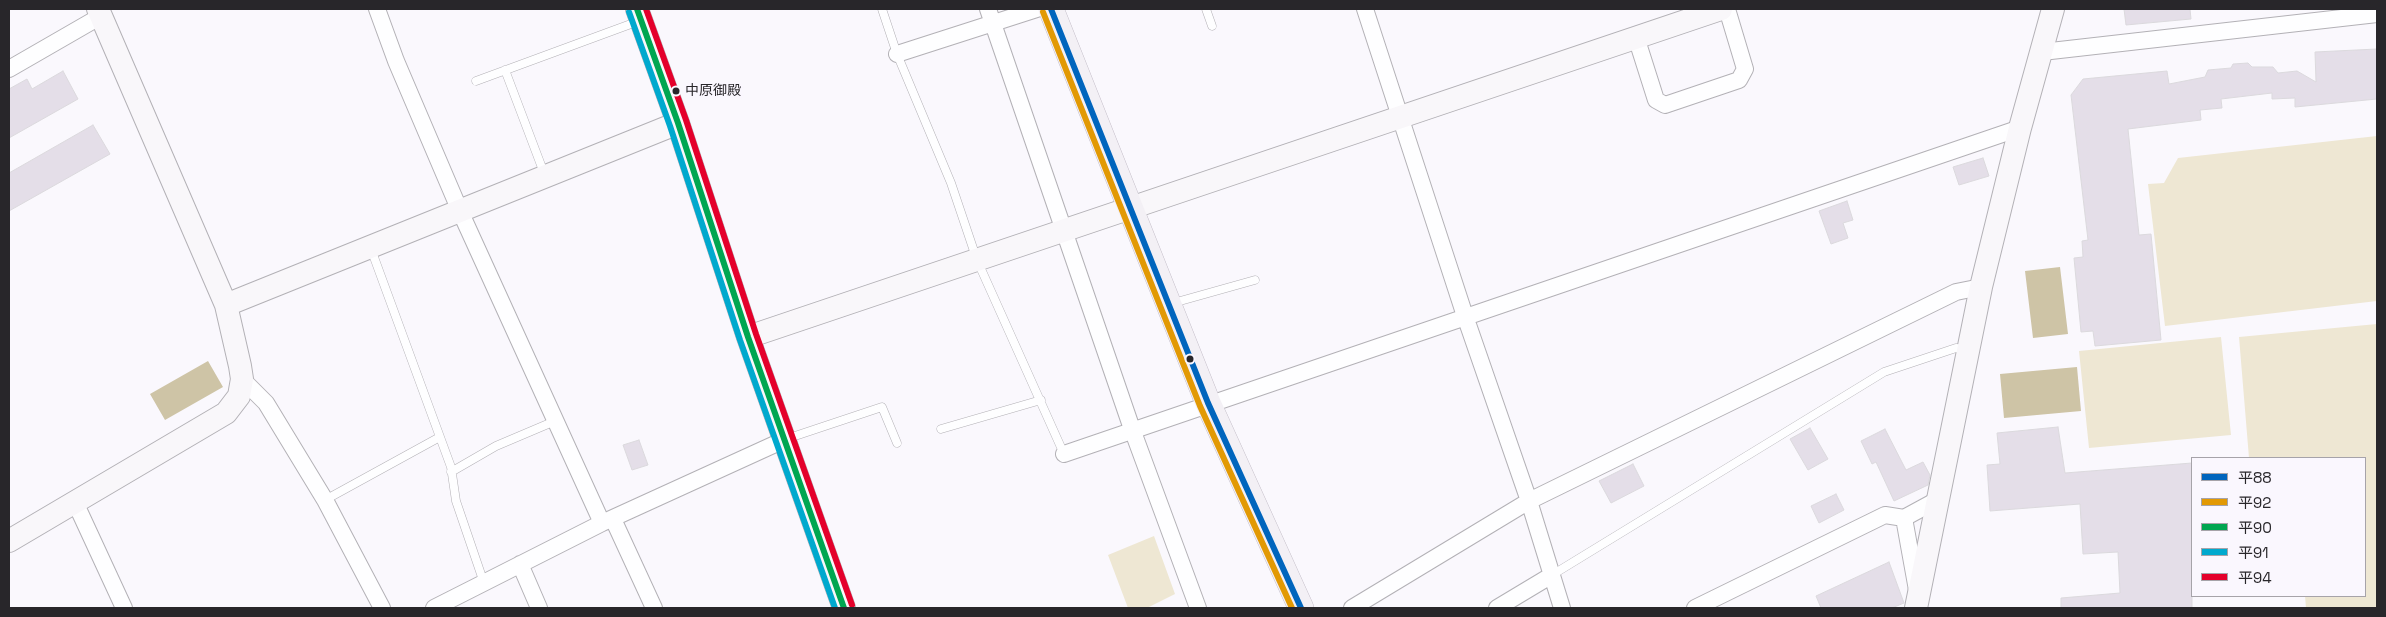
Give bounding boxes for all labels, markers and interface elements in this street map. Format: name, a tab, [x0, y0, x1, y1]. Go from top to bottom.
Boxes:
place label: 中原御殿	[685, 83, 741, 99]
marker: 中原御殿	[671, 86, 681, 96]
unlabelled marker	[1185, 354, 1195, 364]
legend	[2191, 457, 2366, 597]
text: 平88	[2238, 468, 2272, 487]
text: 平92	[2238, 493, 2271, 512]
text: 平90	[2238, 518, 2272, 537]
text: 平91	[2238, 543, 2268, 562]
text: 平94	[2238, 568, 2272, 587]

